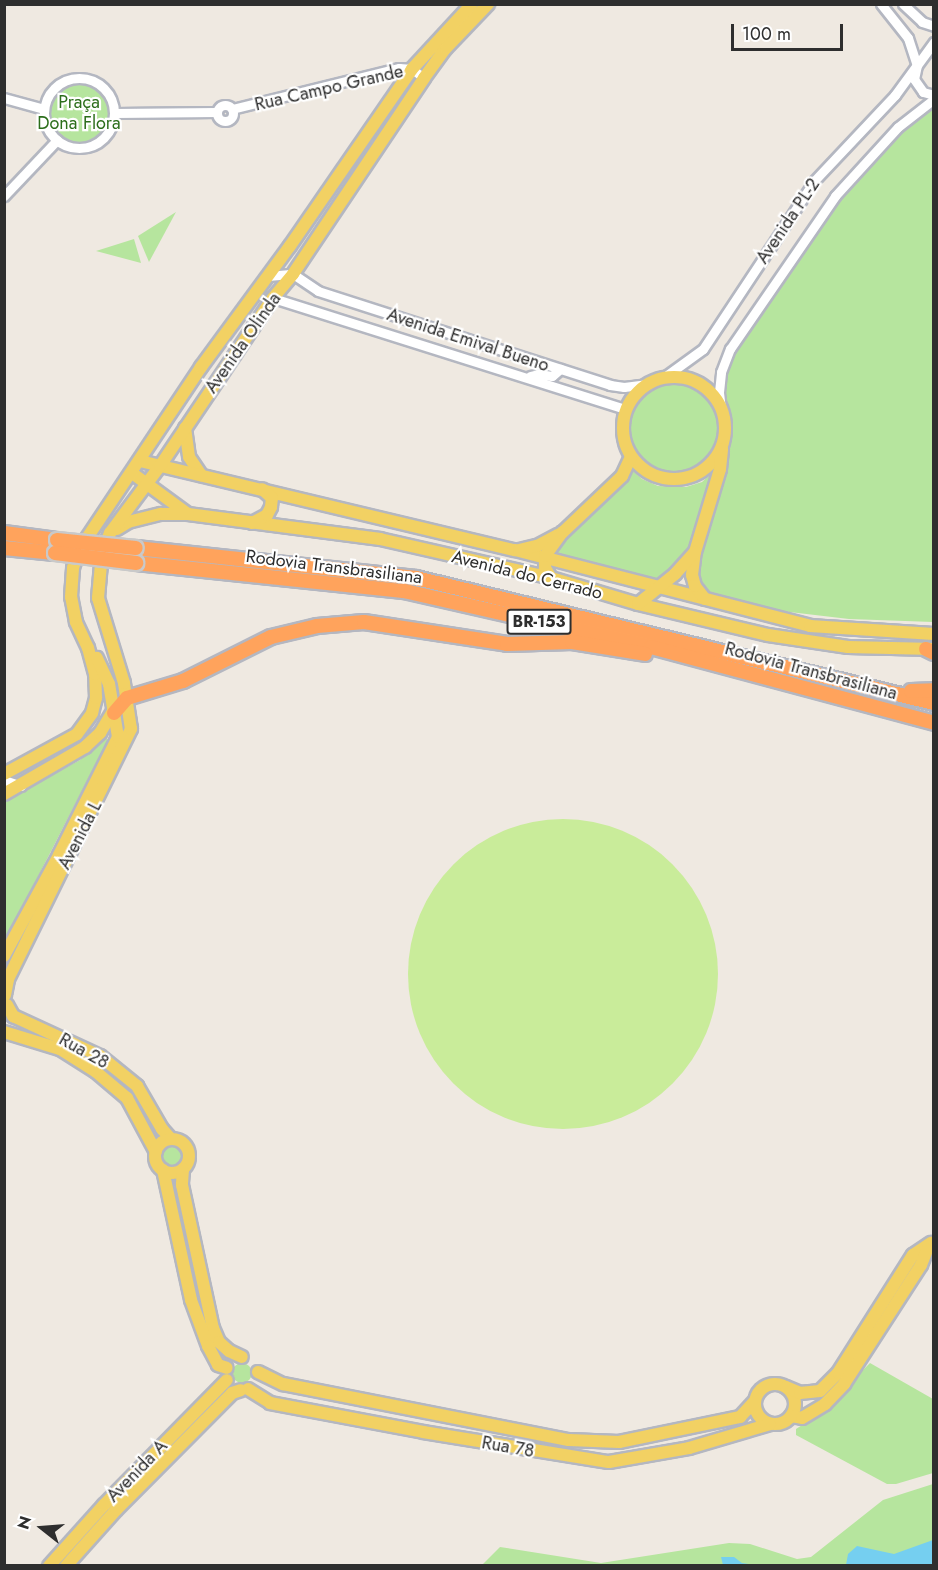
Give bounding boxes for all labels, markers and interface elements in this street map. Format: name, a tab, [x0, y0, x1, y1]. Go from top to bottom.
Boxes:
scale bar	[734, 12, 846, 50]
text: 100 m	[742, 21, 791, 47]
street label: Rua Campo Grande	[253, 60, 405, 116]
park label: Praça Dona Flora	[37, 92, 121, 134]
street label: Avenida PL-2	[752, 174, 824, 268]
street label: Avenida Olinda	[200, 289, 286, 397]
street label: Avenida Emival Bueno	[384, 304, 552, 376]
street label: Rodovia Transbrasiliana	[245, 545, 423, 589]
street label: Avenida do Cerrado	[449, 546, 605, 604]
road number: BR-153	[506, 609, 572, 635]
street label: Rodovia Transbrasiliana	[722, 638, 900, 704]
street label: Avenida L	[53, 797, 107, 873]
street label: Rua 28	[55, 1029, 113, 1073]
street label: Rua 78	[480, 1432, 536, 1462]
street label: Avenida A	[102, 1435, 172, 1507]
north arrow	[12, 1498, 72, 1558]
text: N	[11, 1513, 37, 1532]

